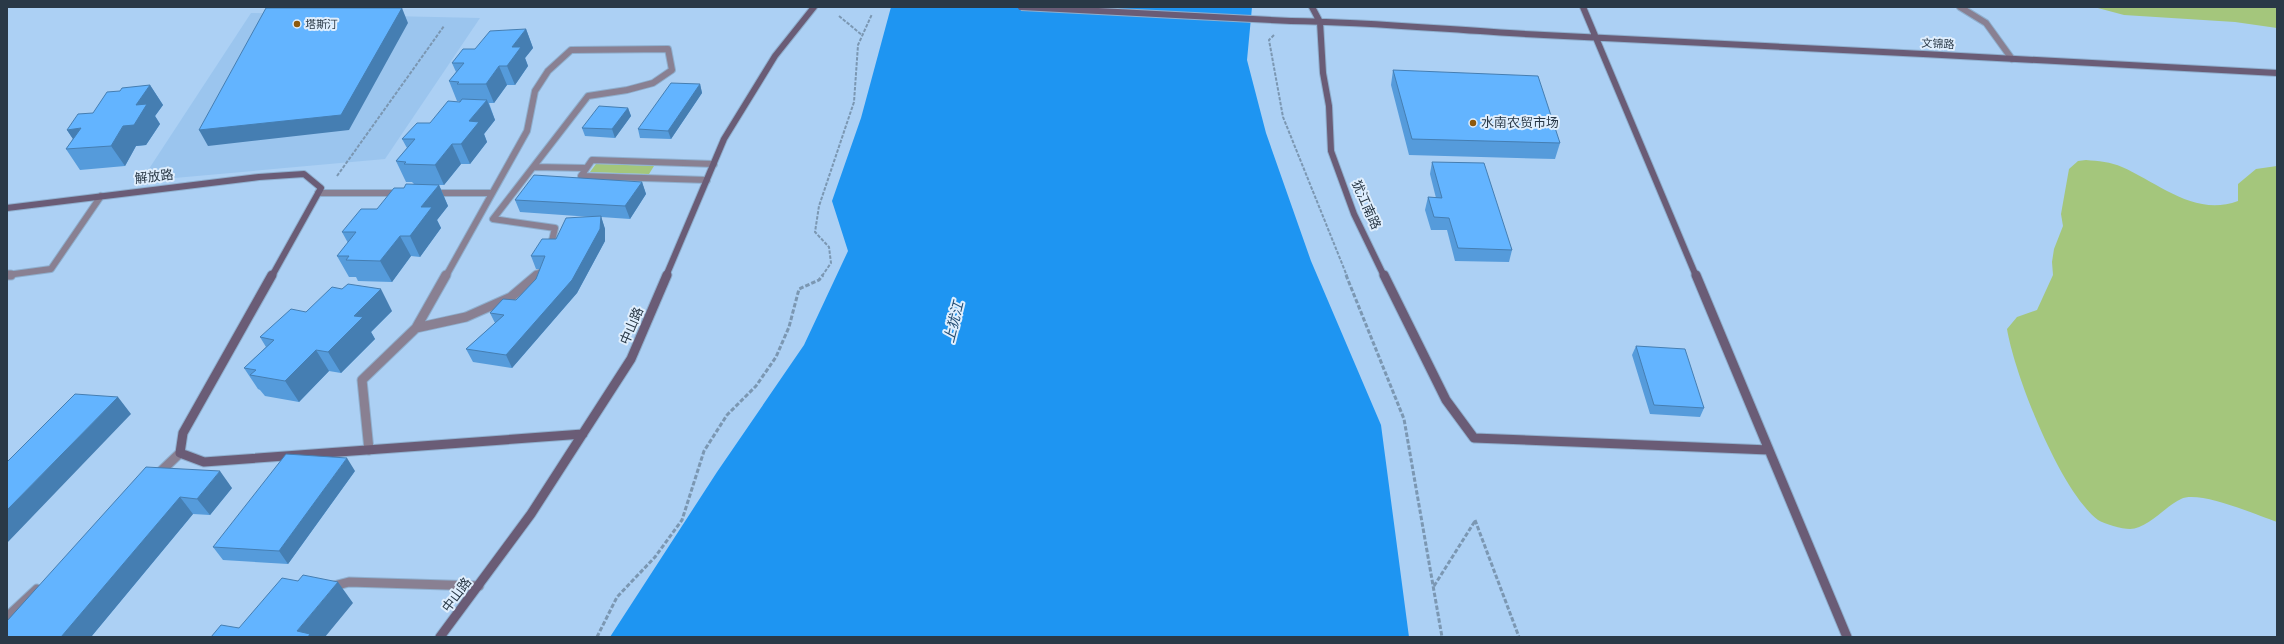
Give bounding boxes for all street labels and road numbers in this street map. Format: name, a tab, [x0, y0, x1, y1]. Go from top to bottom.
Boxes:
street label: 文锦路	[1921, 36, 1955, 52]
street label: 解放路	[134, 166, 174, 188]
street label: 犹江南路	[1347, 178, 1385, 232]
street label: 中山路	[616, 305, 648, 347]
street label: 中山路	[438, 574, 476, 616]

